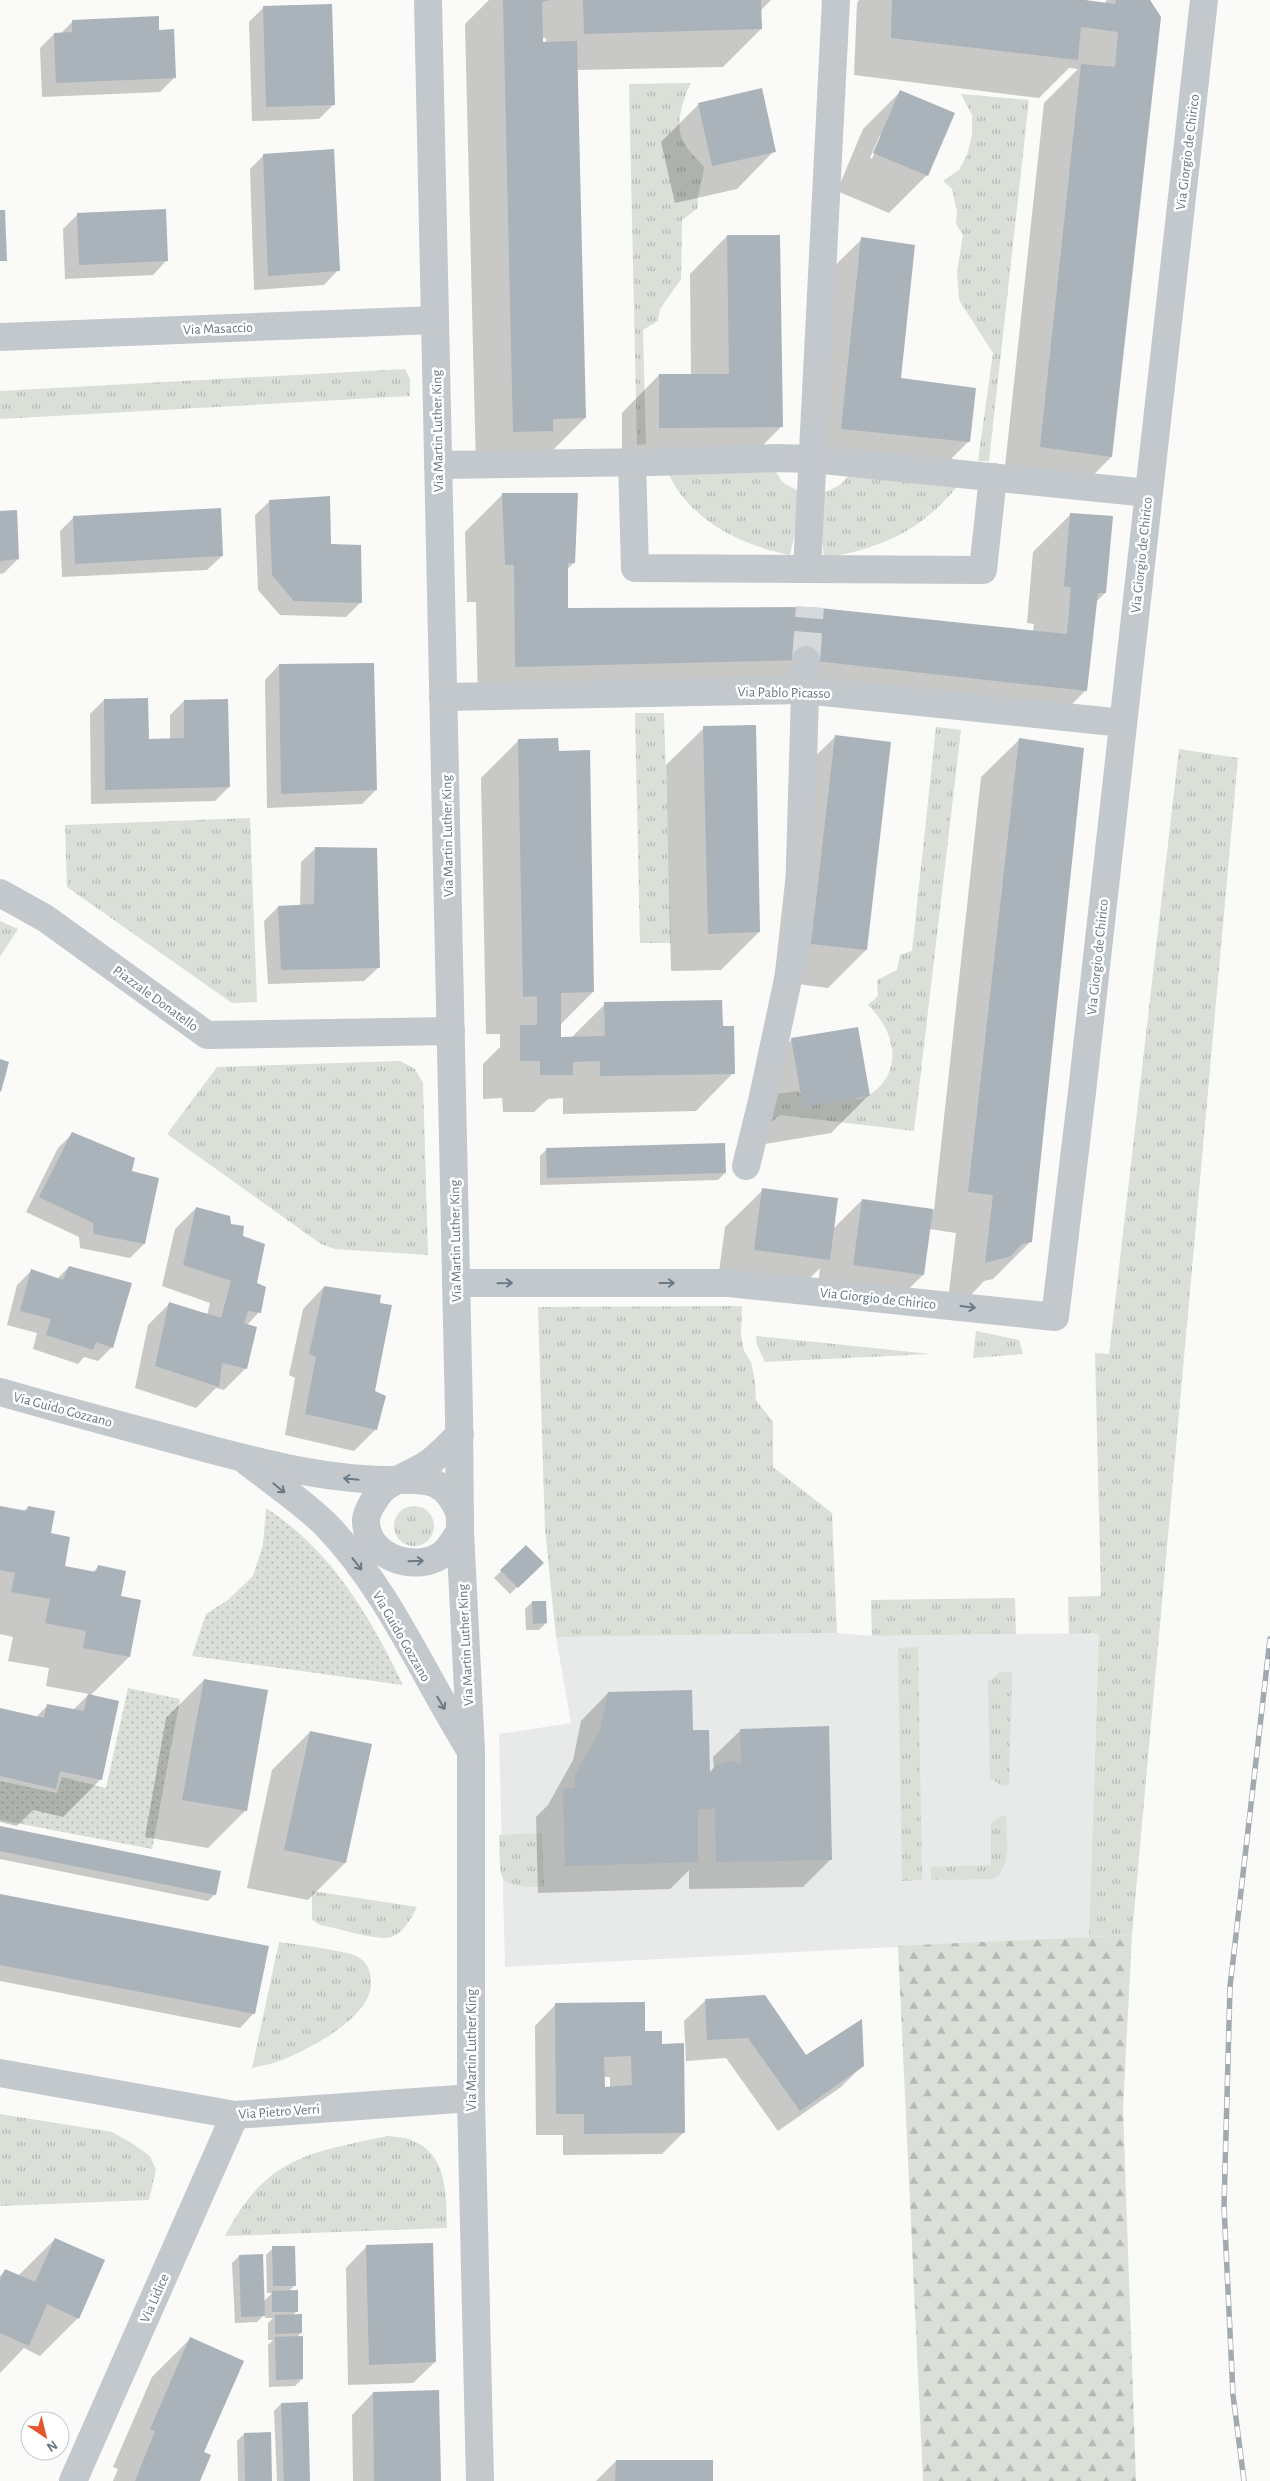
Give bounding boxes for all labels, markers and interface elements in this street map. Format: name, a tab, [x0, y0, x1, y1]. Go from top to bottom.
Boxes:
street label: Via Giorgio de Chirico	[1174, 93, 1202, 211]
street label: Via Masaccio	[183, 321, 253, 337]
street label: Via Martin Luther King	[430, 370, 446, 492]
street label: Via Giorgio de Chirico	[1129, 496, 1155, 614]
street label: Via Pablo Picasso	[737, 685, 831, 701]
street label: Via Martin Luther King	[440, 775, 456, 897]
street label: Via Giorgio de Chirico	[1085, 898, 1111, 1016]
street label: Piazzale Donatello	[110, 963, 201, 1034]
street label: Via Martin Luther King	[448, 1180, 464, 1302]
one-way arrow	[496, 1278, 512, 1287]
one-way arrow	[658, 1278, 675, 1288]
street label: Via Giorgio de Chirico	[819, 1286, 937, 1312]
one-way arrow	[960, 1302, 976, 1312]
street label: Via Guido Gozzano	[12, 1390, 114, 1430]
one-way arrow	[344, 1474, 360, 1483]
one-way arrow	[273, 1482, 286, 1493]
one-way arrow	[352, 1557, 363, 1570]
one-way arrow	[407, 1557, 423, 1566]
street label: Via Martin Luther King	[456, 1583, 476, 1706]
street label: Via Guido Gozzano	[370, 1589, 433, 1684]
one-way arrow	[437, 1695, 447, 1709]
street label: Via Martin Luther King	[465, 1989, 479, 2111]
street label: Via Pietro Verri	[238, 2102, 320, 2122]
street label: Via Lidice	[138, 2272, 172, 2325]
north arrow	[20, 2411, 70, 2461]
text: N	[44, 2437, 60, 2454]

